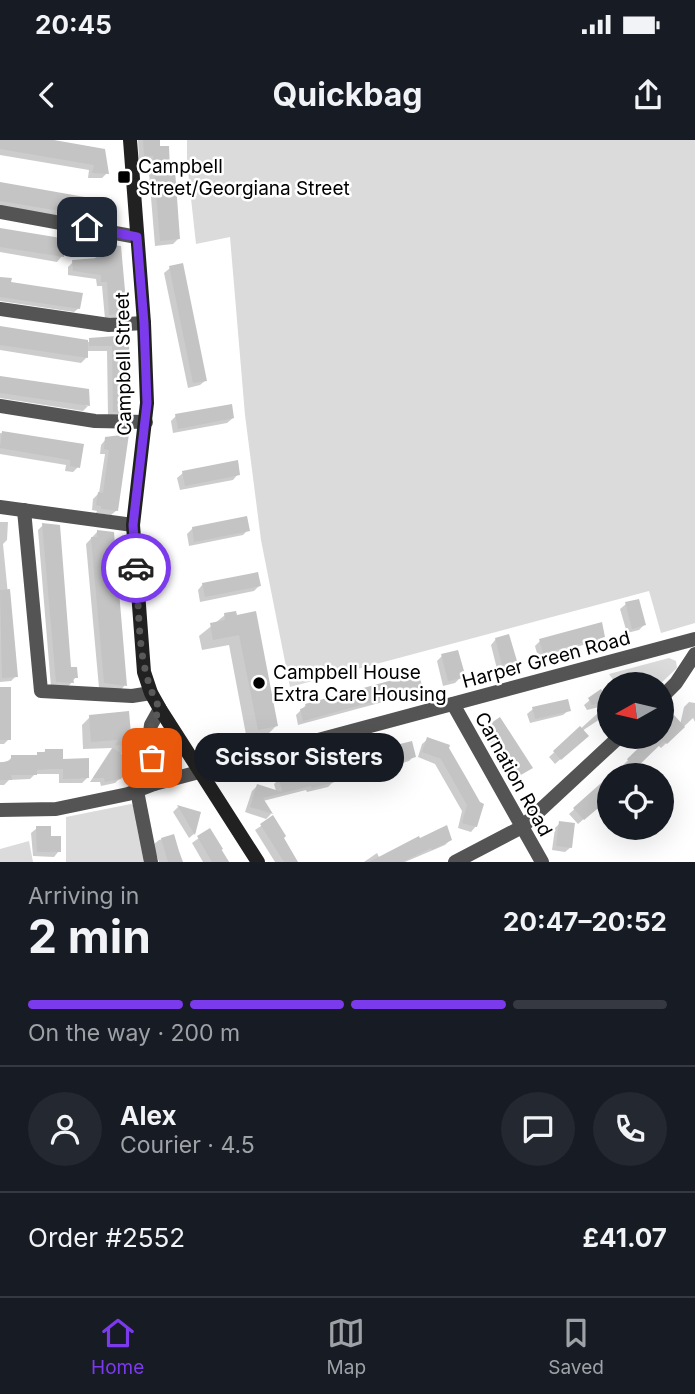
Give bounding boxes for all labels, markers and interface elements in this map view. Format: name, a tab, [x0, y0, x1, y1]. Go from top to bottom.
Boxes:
text: 20:45	[35, 9, 112, 40]
text: Quickbag	[272, 75, 423, 114]
icon: back	[28, 76, 66, 114]
icon: share	[629, 76, 667, 114]
place label: Campbell Street/Georgiana Street	[138, 155, 350, 200]
marker: Campbell Street/Georgiana Street	[116, 169, 132, 185]
pin	[57, 197, 117, 257]
icon: home	[68, 208, 106, 246]
street label: Campbell Street	[111, 292, 136, 436]
courier	[101, 533, 171, 603]
icon: car	[117, 549, 155, 587]
street label: Harper Green Road	[460, 626, 633, 693]
place label: Campbell House Extra Care Housing	[273, 661, 447, 706]
north arrow	[597, 672, 674, 749]
map controls	[597, 672, 674, 840]
marker: Campbell House Extra Care Housing	[251, 675, 267, 691]
street label: Carnation Road	[470, 708, 557, 840]
pin	[122, 728, 182, 788]
callout: Scissor Sisters	[194, 734, 404, 782]
icon: bag	[133, 739, 171, 777]
text: Scissor Sisters	[215, 743, 383, 771]
button: locate	[597, 763, 674, 840]
text: Arriving in	[28, 882, 139, 910]
text: 20:47–20:52	[503, 906, 667, 937]
text: 2 min	[28, 908, 151, 964]
text: On the way · 200 m	[28, 1019, 240, 1047]
button: person	[28, 1092, 102, 1166]
button: chat	[501, 1092, 575, 1166]
button: phone	[593, 1092, 667, 1166]
text: Alex	[120, 1100, 177, 1131]
text: Courier · 4.5	[120, 1131, 255, 1159]
text: Order #2552	[28, 1222, 185, 1253]
text: £41.07	[583, 1222, 667, 1253]
tab: Home	[91, 1314, 144, 1379]
tab: Map	[327, 1314, 366, 1379]
tab: Saved	[548, 1314, 604, 1379]

